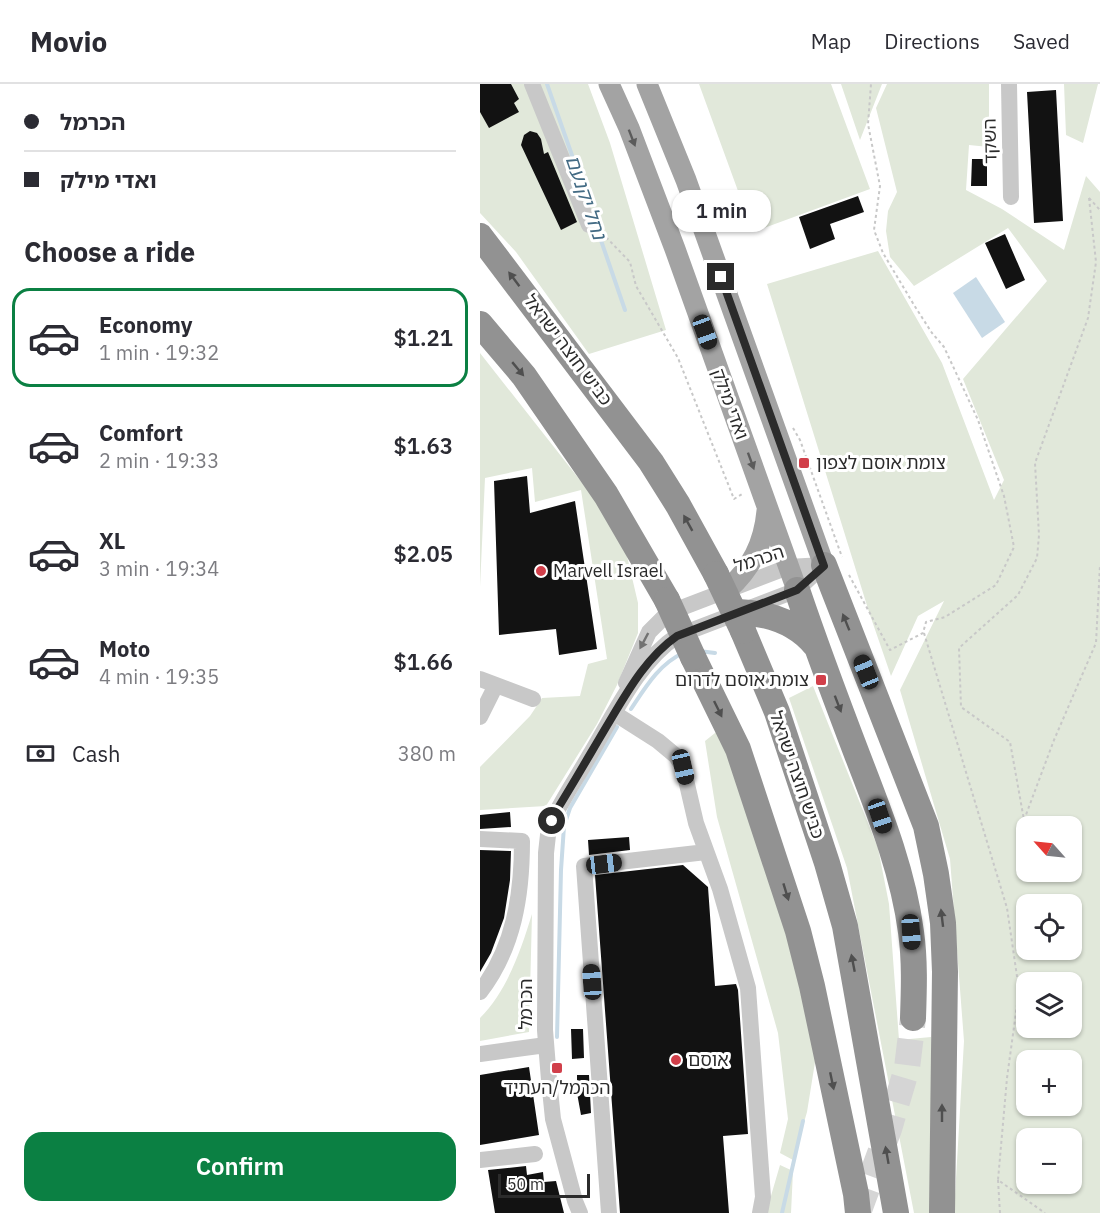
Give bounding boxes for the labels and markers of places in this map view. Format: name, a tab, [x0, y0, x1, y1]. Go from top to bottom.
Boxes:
place label: צומת אוסם לצפון	[816, 451, 946, 474]
marker: צומת אוסם לצפון	[797, 456, 811, 470]
place label: Marvell Israel	[553, 559, 664, 582]
marker: Marvell Israel	[534, 564, 548, 578]
place label: צומת אוסם לדרום	[675, 668, 809, 691]
marker: צומת אוסם לדרום	[814, 673, 828, 687]
place label: אוסם	[688, 1048, 729, 1071]
marker: אוסם	[669, 1053, 683, 1067]
marker: הכרמל/העתיד	[550, 1061, 564, 1075]
place label: הכרמל/העתיד	[503, 1076, 611, 1099]

